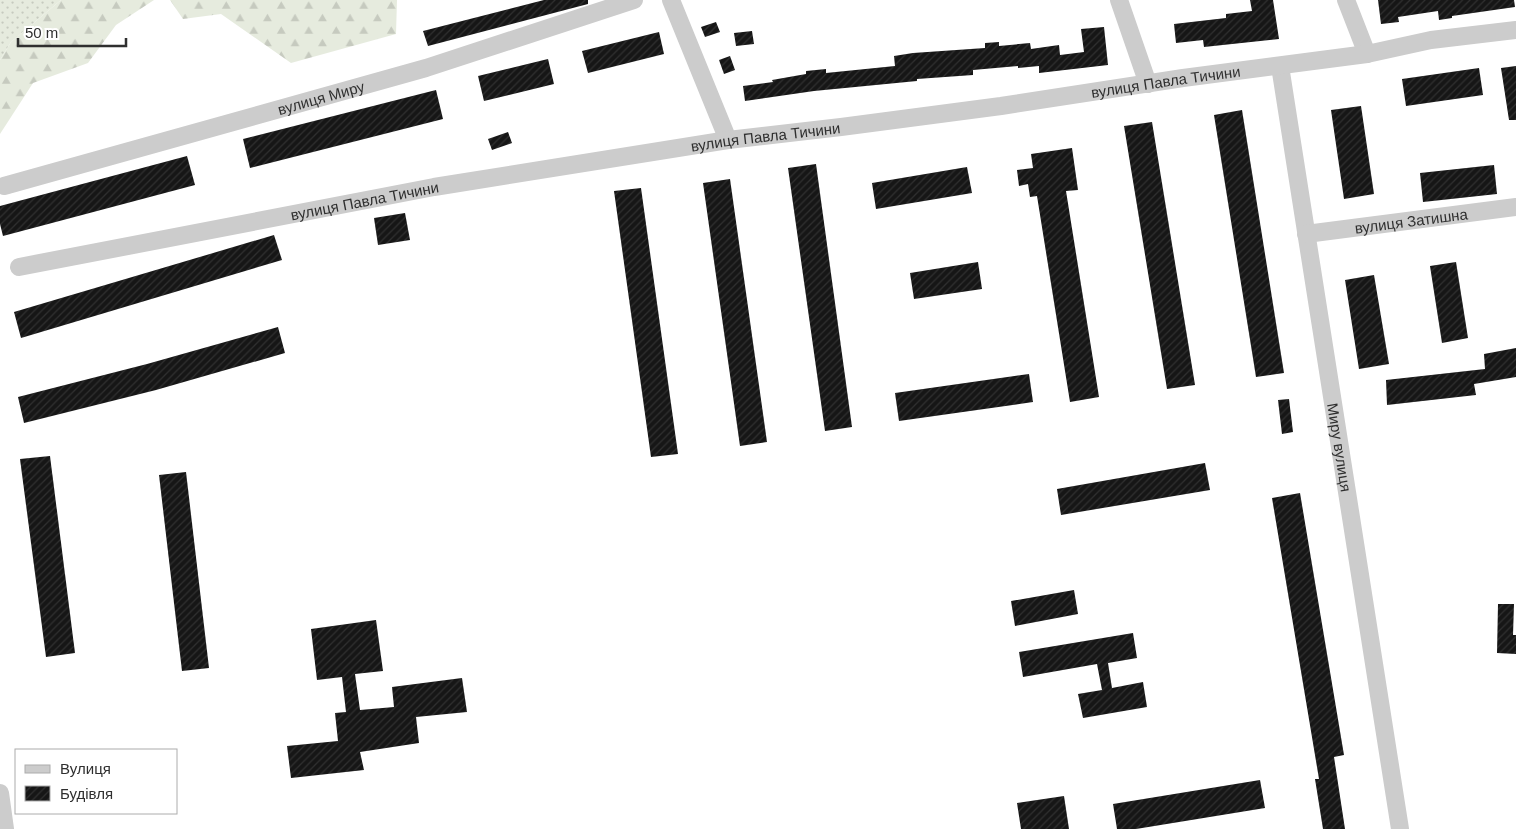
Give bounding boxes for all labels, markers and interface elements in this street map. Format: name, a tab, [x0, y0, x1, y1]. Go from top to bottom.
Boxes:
scale bar	[18, 15, 125, 47]
text: 50 m	[25, 24, 58, 41]
street label: вулиця Павла Тичини	[1090, 62, 1241, 101]
street label: вулиця Миру	[275, 77, 367, 118]
street label: вулиця Павла Тичини	[689, 119, 841, 154]
street label: вулиця Павла Тичини	[289, 178, 440, 223]
street label: вулиця Затишна	[1354, 205, 1469, 236]
street label: Миру вулиця	[1325, 402, 1355, 493]
legend	[15, 749, 178, 814]
text: Вулиця	[60, 760, 111, 777]
text: Будівля	[60, 785, 113, 802]

